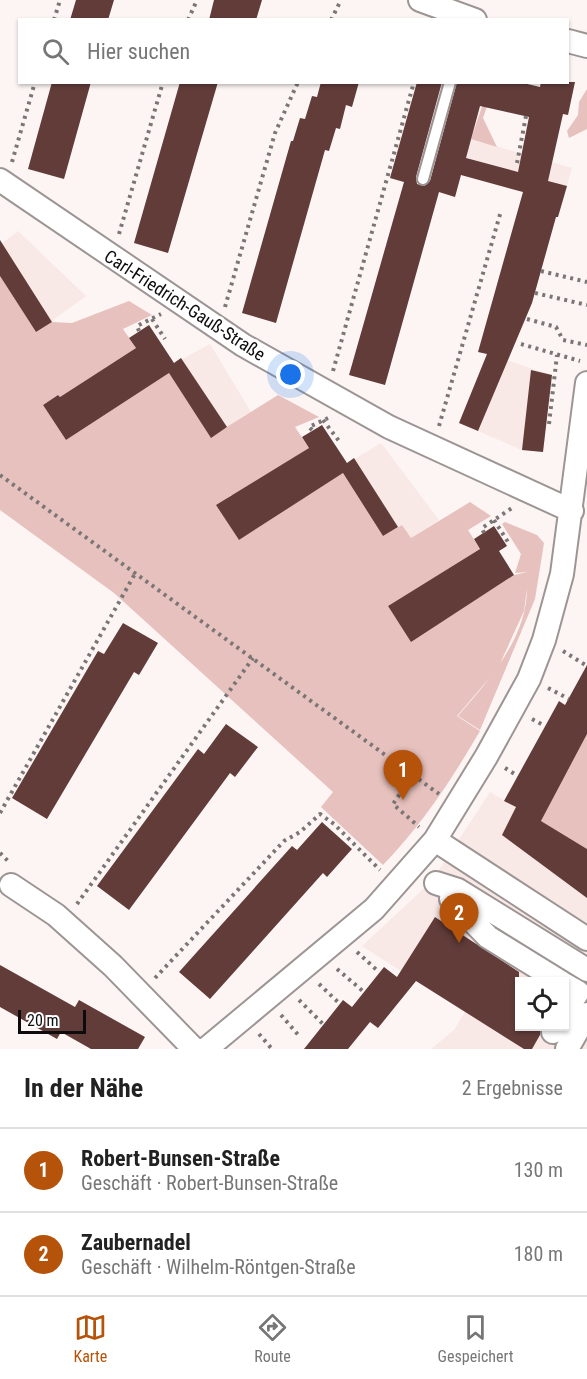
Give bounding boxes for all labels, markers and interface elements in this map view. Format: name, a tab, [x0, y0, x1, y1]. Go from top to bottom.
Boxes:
search box	[18, 18, 569, 84]
icon: search	[39, 35, 72, 68]
text: Hier suchen	[87, 39, 190, 64]
street label: Carl-Friedrich-Gauß-Straße	[101, 245, 269, 365]
your location	[276, 360, 305, 389]
pin: 1	[384, 750, 422, 800]
pin: 2	[440, 894, 478, 943]
map controls	[515, 977, 569, 1031]
button: locate	[515, 977, 569, 1031]
scale bar	[18, 1007, 86, 1034]
text: 20 m	[27, 1011, 59, 1030]
text: In der Nähe	[24, 1073, 143, 1103]
text: 2 Ergebnisse	[462, 1076, 563, 1100]
text: Robert-Bunsen-Straße	[81, 1146, 280, 1171]
text: 1	[38, 1158, 49, 1182]
text: 130 m	[514, 1158, 563, 1182]
text: Geschäft · Robert-Bunsen-Straße	[81, 1171, 338, 1195]
text: Zaubernadel	[81, 1230, 191, 1255]
text: 2	[38, 1242, 49, 1266]
text: 180 m	[514, 1242, 563, 1266]
text: Geschäft · Wilhelm-Röntgen-Straße	[81, 1255, 356, 1279]
tab: Karte	[73, 1311, 107, 1366]
tab: Route	[254, 1311, 291, 1366]
tab: Gespeichert	[438, 1311, 514, 1366]

